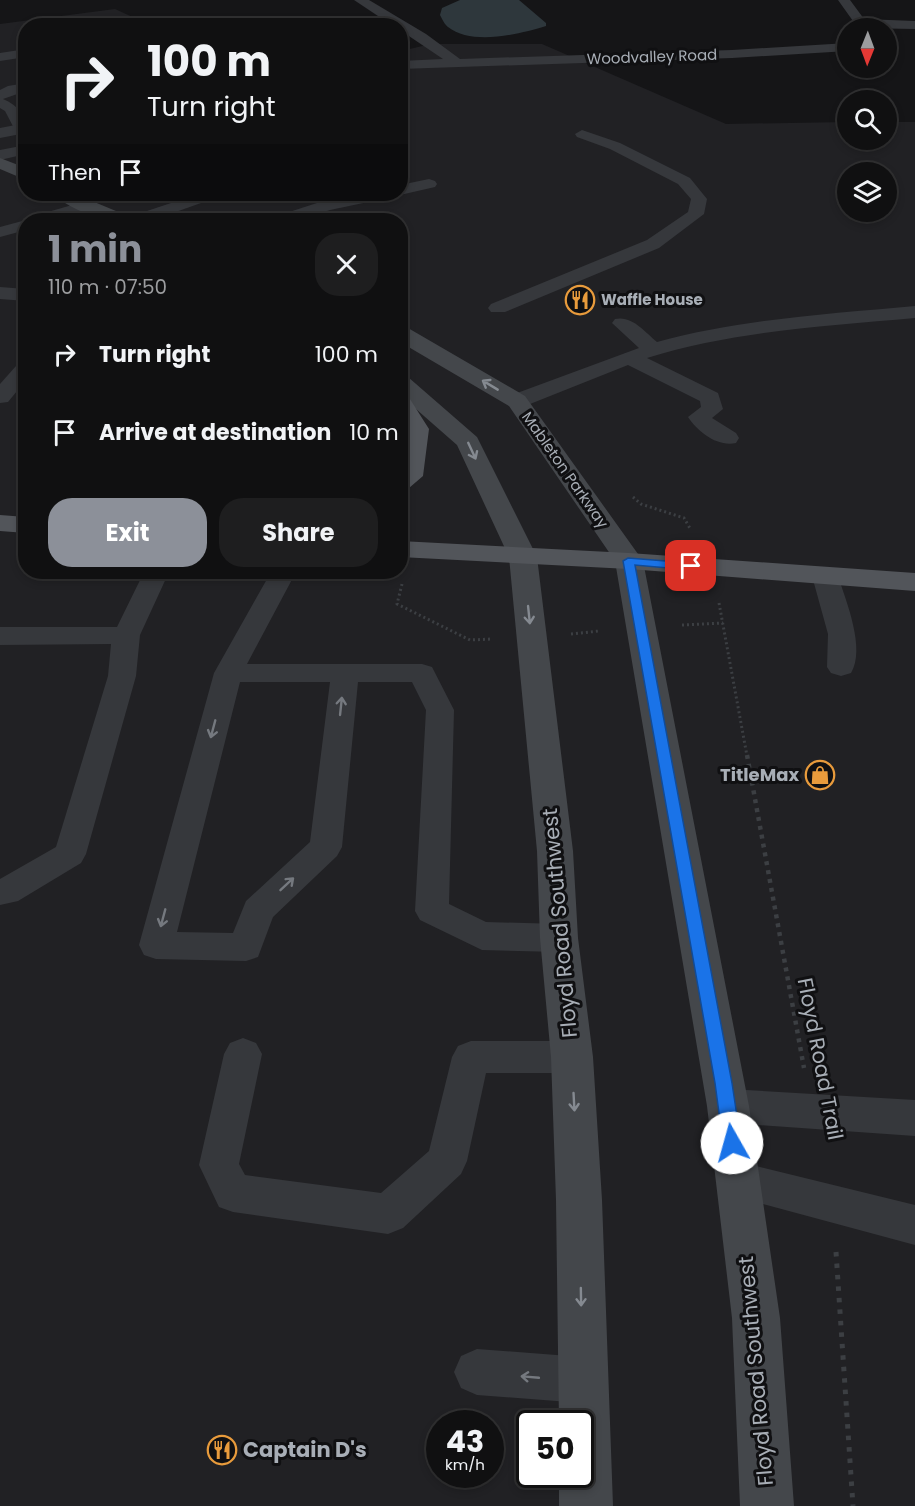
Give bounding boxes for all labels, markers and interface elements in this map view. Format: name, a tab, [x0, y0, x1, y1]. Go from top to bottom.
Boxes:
north arrow	[837, 18, 897, 78]
map controls	[837, 18, 897, 222]
text: 100 m	[147, 32, 271, 91]
icon: right	[48, 42, 126, 120]
street label: Woodvalley Road	[586, 44, 718, 69]
text: Turn right	[147, 88, 276, 125]
button: search	[837, 90, 897, 150]
icon: arrive	[114, 156, 147, 189]
text: Then	[48, 157, 102, 188]
button: layers	[837, 162, 897, 222]
text: 1 min	[48, 224, 142, 275]
button: close	[315, 233, 378, 296]
text: 110 m · 07:50	[48, 273, 167, 301]
restaurant icon: Waffle House	[564, 284, 596, 316]
place label: Waffle House	[601, 289, 703, 310]
icon: right	[48, 338, 81, 371]
text: Turn right	[99, 339, 210, 370]
text: 100 m	[315, 339, 378, 370]
one-way arrow	[482, 379, 499, 391]
street label: Mableton Parkway	[517, 407, 614, 533]
icon: arrive	[48, 416, 81, 449]
text: Arrive at destination	[99, 417, 331, 448]
text: 10 m	[349, 417, 399, 448]
one-way arrow	[467, 442, 479, 460]
button: Exit	[48, 498, 207, 567]
button: Share	[219, 498, 378, 567]
pin	[665, 540, 716, 591]
icon: arrive	[674, 549, 707, 582]
one-way arrow	[524, 604, 535, 624]
one-way arrow	[336, 697, 347, 717]
one-way arrow	[206, 720, 218, 739]
shop icon: TitleMax	[804, 759, 836, 791]
place label: TitleMax	[720, 762, 799, 787]
street label: Floyd Road Southwest	[535, 807, 584, 1039]
one-way arrow	[279, 876, 294, 891]
one-way arrow	[157, 908, 169, 927]
street label: Floyd Road Trail	[791, 975, 850, 1143]
one-way arrow	[569, 1091, 580, 1111]
position arrow	[700, 1111, 764, 1175]
street label: Floyd Road Southwest	[731, 1255, 780, 1487]
one-way arrow	[575, 1286, 587, 1306]
one-way arrow	[520, 1371, 540, 1382]
speed limit sign: 50	[516, 1410, 594, 1488]
text: 43	[446, 1420, 484, 1463]
restaurant icon: Captain D's	[206, 1434, 238, 1466]
place label: Captain D's	[243, 1435, 367, 1464]
text: km/h	[445, 1454, 485, 1475]

